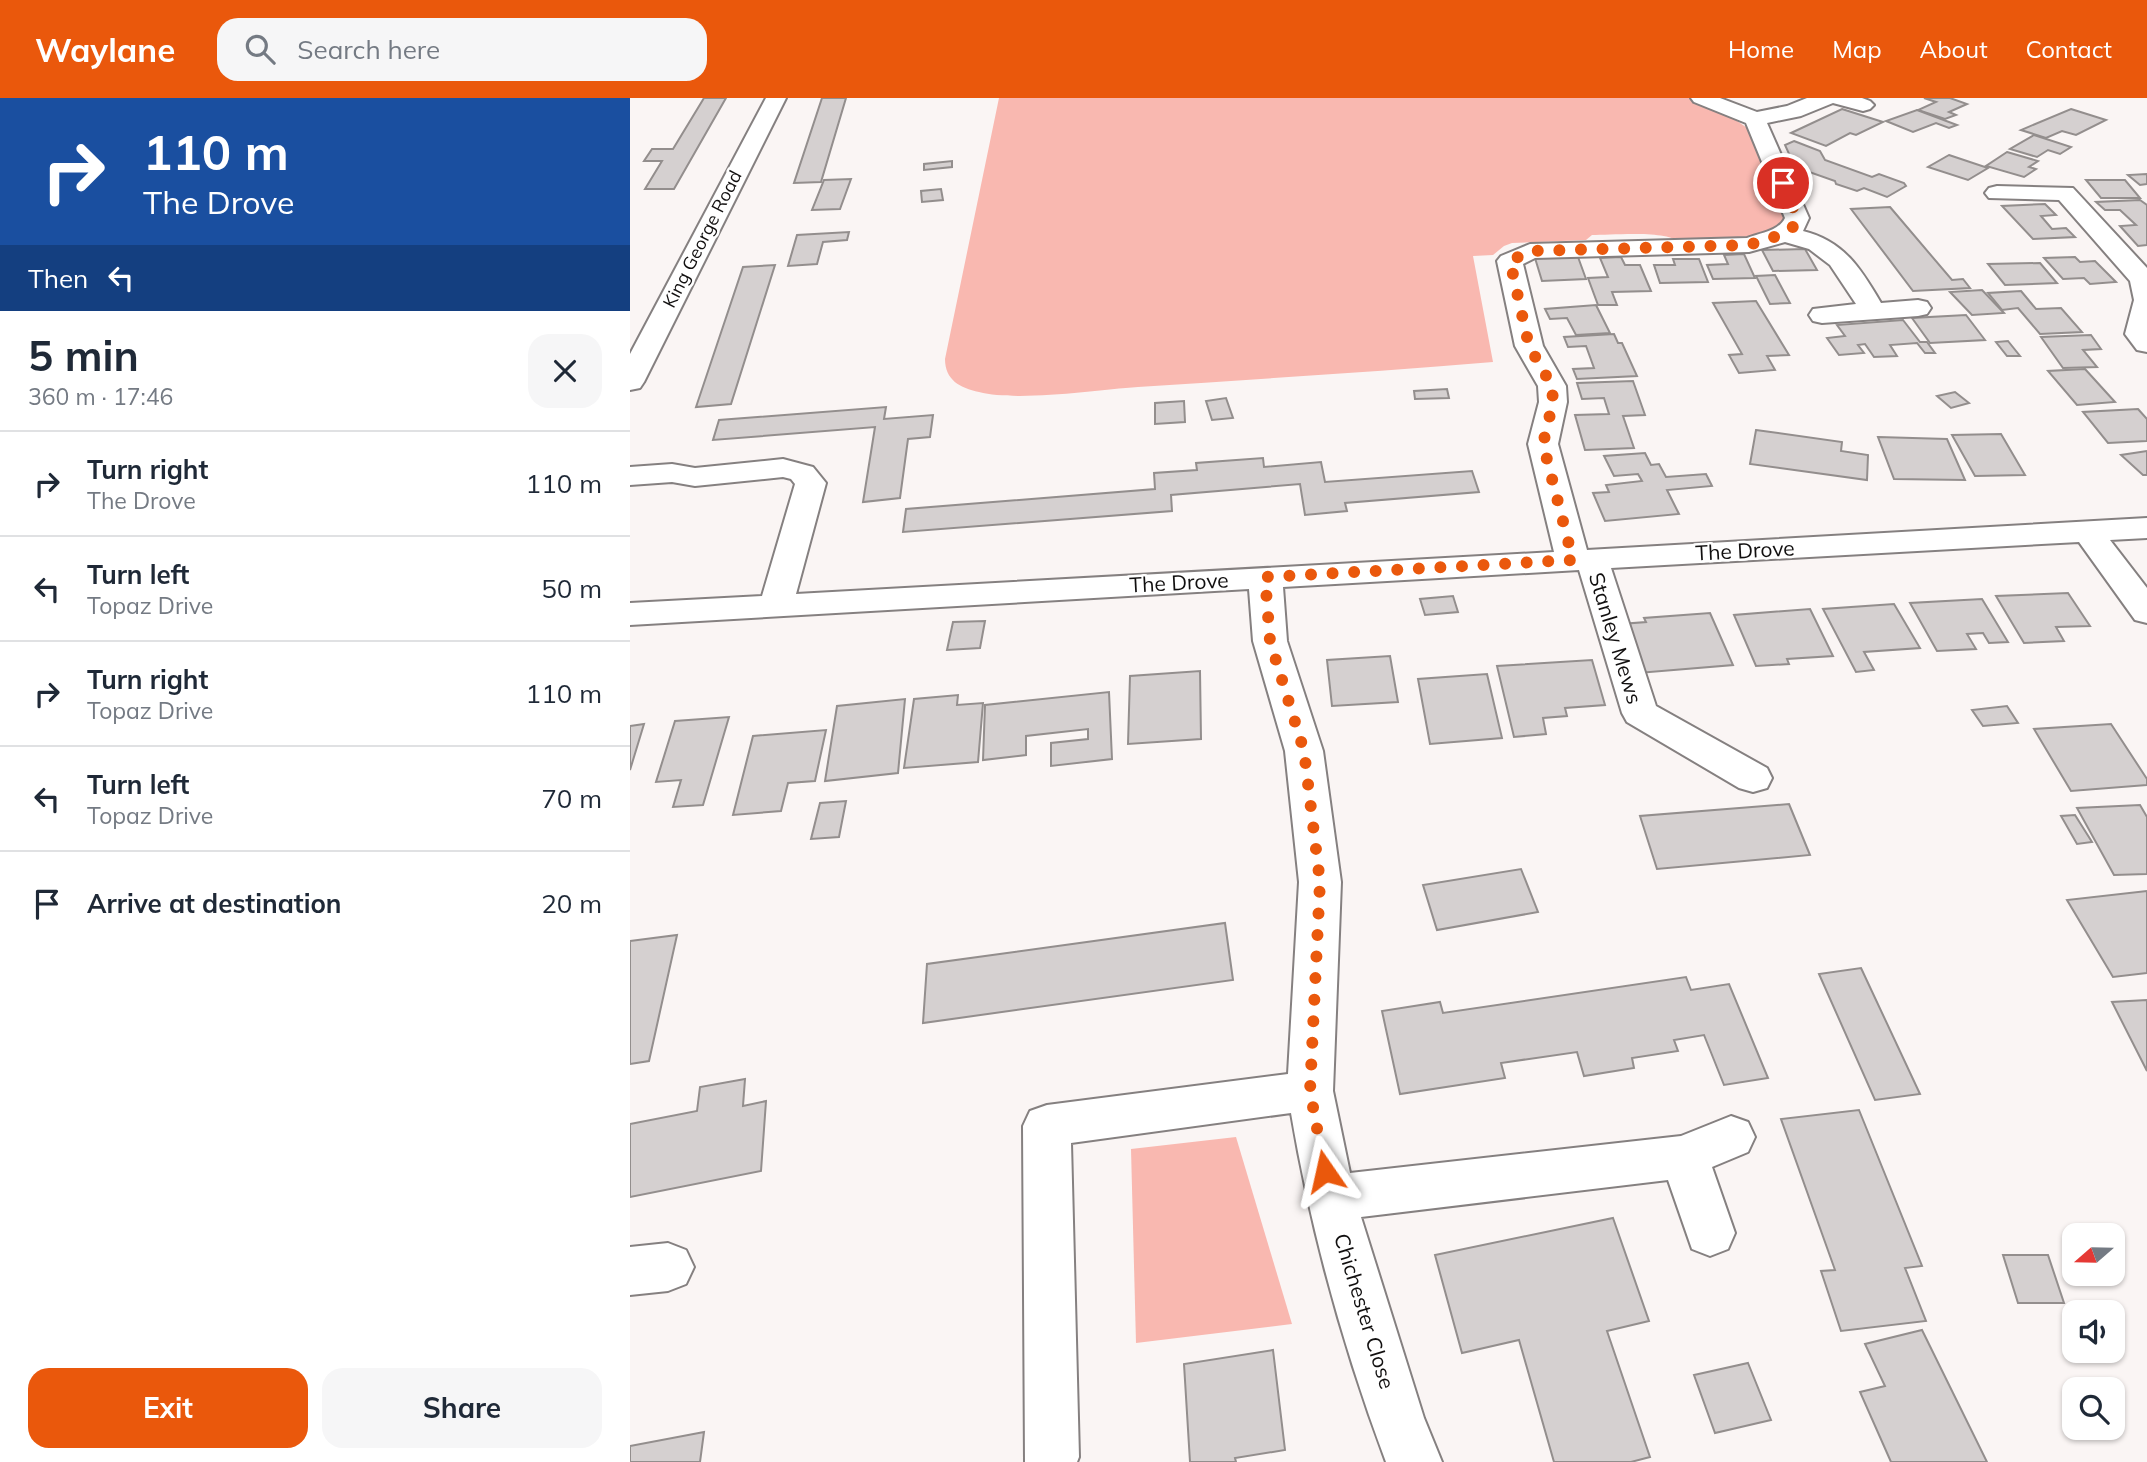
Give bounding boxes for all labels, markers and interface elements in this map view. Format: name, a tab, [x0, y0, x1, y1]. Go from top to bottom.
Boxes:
search box	[217, 18, 707, 81]
text: Waylane	[35, 29, 175, 70]
icon: search	[241, 30, 279, 68]
text: Search here	[297, 33, 440, 66]
text: Home	[1728, 34, 1794, 64]
text: Map	[1832, 34, 1882, 64]
text: About	[1920, 34, 1988, 64]
text: Contact	[2026, 34, 2112, 64]
text: 110 m	[143, 121, 289, 182]
icon: right	[28, 126, 119, 217]
pin	[1753, 153, 1813, 213]
icon: arrive	[1764, 164, 1802, 202]
street label: King George Road	[657, 167, 747, 311]
text: The Drove	[143, 182, 294, 222]
icon: left	[102, 259, 140, 297]
text: Then	[28, 262, 88, 295]
text: 5 min	[28, 329, 139, 382]
button: close	[528, 334, 602, 408]
text: 360 m · 17:46	[28, 382, 173, 411]
text: Turn right	[87, 453, 208, 486]
icon: right	[28, 465, 66, 503]
text: 110 m	[526, 467, 602, 500]
text: The Drove	[87, 486, 196, 515]
street label: The Drove	[1695, 534, 1795, 566]
text: Turn left	[87, 558, 189, 591]
street label: The Drove	[1129, 566, 1229, 598]
street label: Stanley Mews	[1584, 569, 1648, 707]
icon: left	[28, 570, 66, 608]
text: 50 m	[541, 572, 602, 605]
text: Topaz Drive	[87, 591, 213, 620]
text: Turn right	[87, 663, 208, 696]
icon: right	[28, 675, 66, 713]
text: 110 m	[526, 677, 602, 710]
text: Topaz Drive	[87, 696, 213, 725]
text: Turn left	[87, 768, 189, 801]
icon: left	[28, 780, 66, 818]
text: 70 m	[541, 782, 602, 815]
text: Topaz Drive	[87, 801, 213, 830]
icon: arrive	[28, 885, 66, 923]
text: Arrive at destination	[87, 887, 342, 920]
text: 20 m	[541, 887, 602, 920]
position arrow	[1288, 1134, 1362, 1208]
north arrow	[2062, 1223, 2124, 1286]
map controls	[2062, 1223, 2125, 1440]
street label: Chichester Close	[1329, 1230, 1401, 1392]
button: sound	[2062, 1300, 2125, 1363]
button: Exit	[28, 1368, 308, 1448]
button: Share	[322, 1368, 602, 1448]
button: search	[2062, 1377, 2125, 1440]

